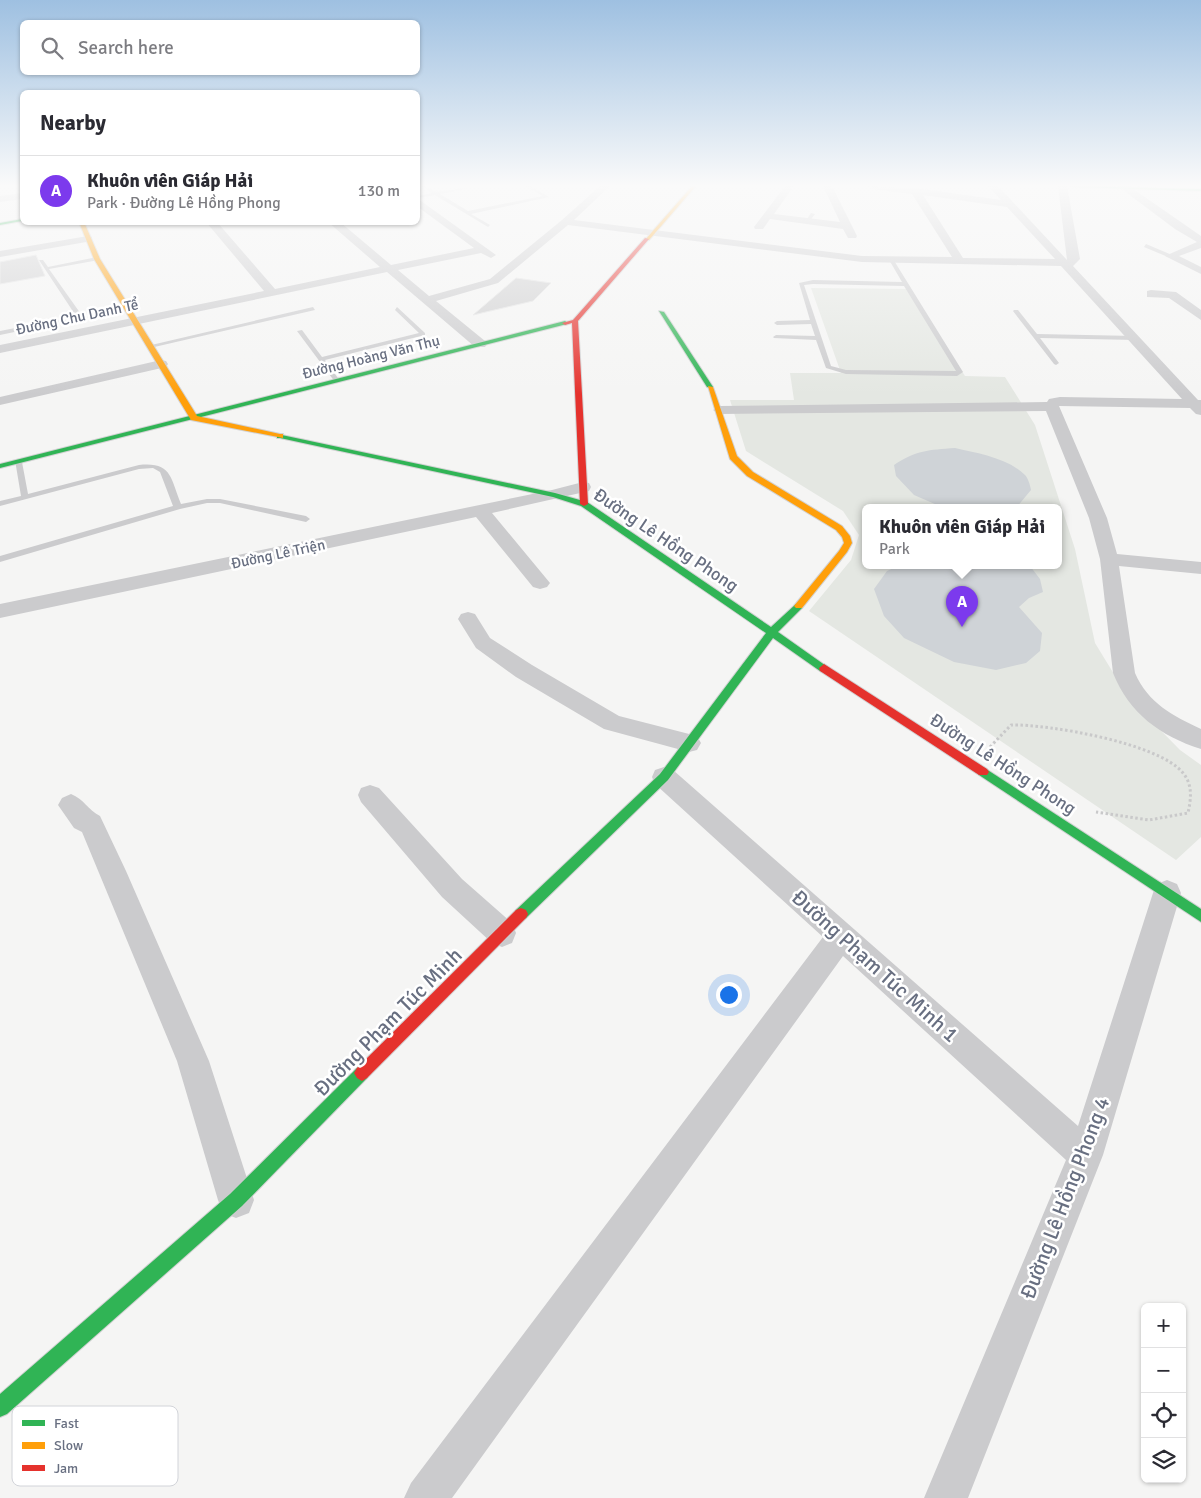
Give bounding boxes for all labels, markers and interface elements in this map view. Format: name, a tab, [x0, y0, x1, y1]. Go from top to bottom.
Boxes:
search box	[20, 20, 420, 75]
icon: search	[38, 34, 66, 62]
text: Search here	[78, 36, 174, 60]
text: Nearby	[40, 110, 106, 136]
text: Khuôn viên Giáp Hải	[87, 169, 253, 193]
text: A	[51, 181, 61, 201]
text: 130 m	[358, 181, 400, 201]
text: Park · Đường Lê Hồng Phong	[87, 193, 281, 213]
street label: Đường Chu Danh Tể	[14, 295, 140, 339]
street label: Đường Hoàng Văn Thụ	[300, 331, 442, 383]
street label: Đường Lê Hồng Phong	[589, 483, 743, 597]
popup	[862, 504, 1062, 569]
text: Khuôn viên Giáp Hải	[879, 515, 1045, 539]
street label: Đường Lê Triện	[229, 535, 327, 573]
text: Park	[879, 539, 910, 559]
pin: A	[946, 586, 978, 627]
street label: Đường Lê Hồng Phong	[926, 709, 1080, 819]
street label: Đường Phạm Túc Minh 1	[786, 884, 964, 1048]
street label: Đường Phạm Túc Minh	[308, 942, 468, 1102]
your location	[716, 982, 742, 1008]
street label: Đường Lê Hồng Phong 4	[1014, 1093, 1116, 1303]
map controls	[1141, 1303, 1186, 1483]
button: +	[1141, 1303, 1186, 1348]
button: −	[1141, 1348, 1186, 1393]
button: locate	[1141, 1393, 1186, 1438]
legend	[12, 1406, 178, 1486]
text: Fast	[54, 1415, 79, 1432]
text: Slow	[54, 1437, 83, 1454]
button: layers	[1141, 1438, 1186, 1483]
text: Jam	[54, 1460, 78, 1477]

